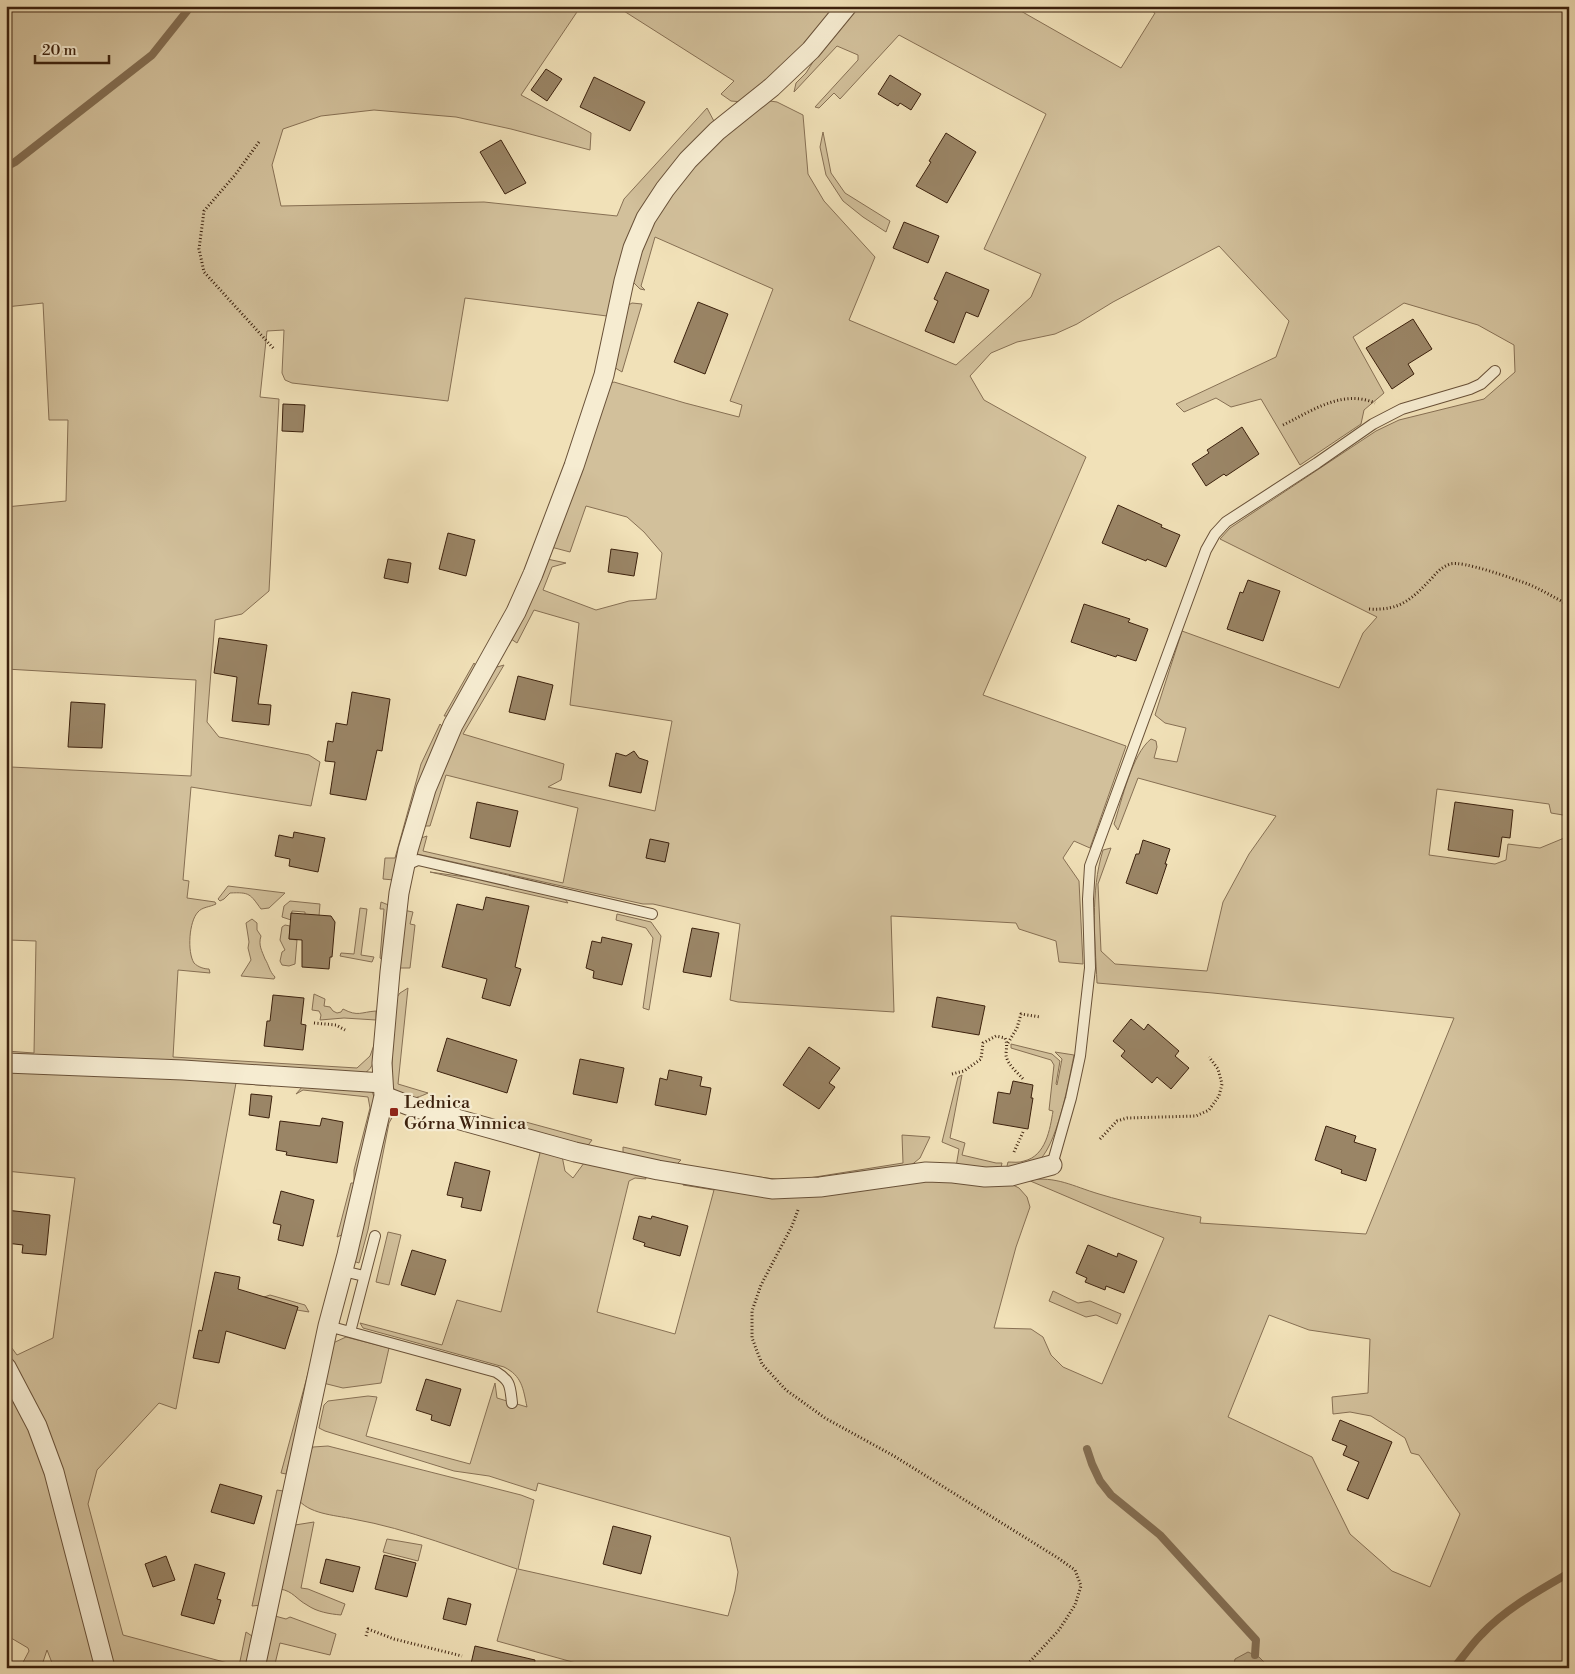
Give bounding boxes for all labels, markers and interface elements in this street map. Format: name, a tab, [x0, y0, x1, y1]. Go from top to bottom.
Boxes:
scale bar	[35, 32, 109, 64]
text: 20 m	[42, 41, 77, 60]
place label: Lednica Górna Winnica	[404, 1091, 527, 1135]
marker: Lednica Górna Winnica	[388, 1106, 400, 1118]

